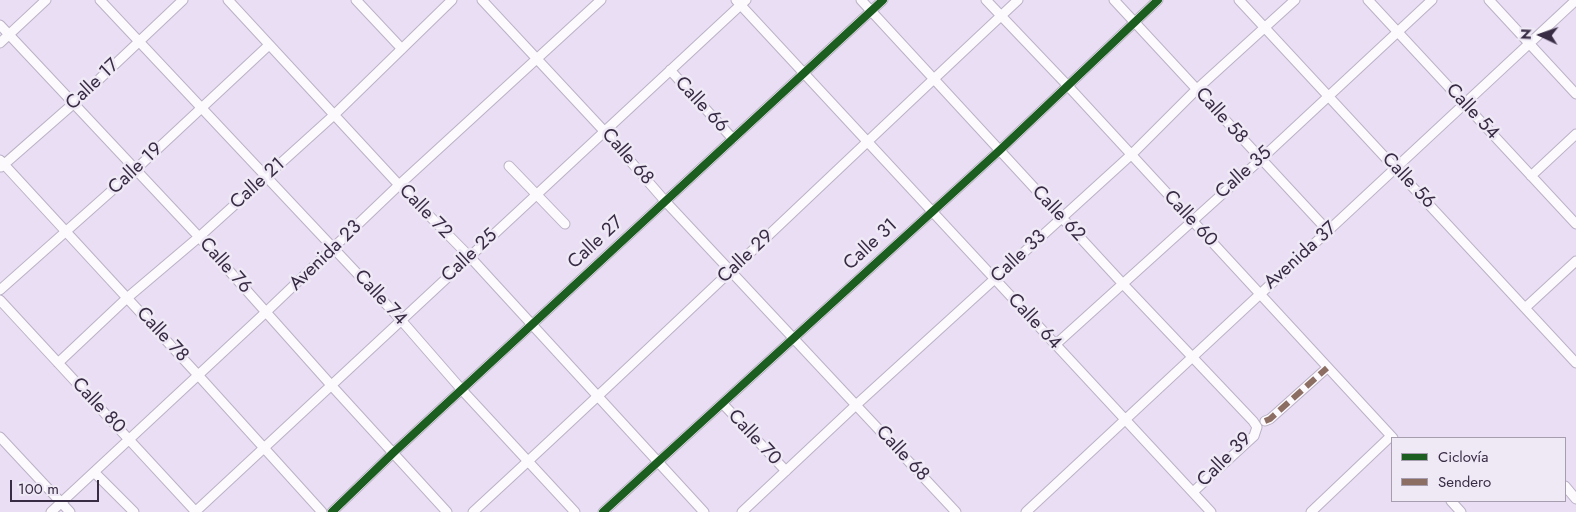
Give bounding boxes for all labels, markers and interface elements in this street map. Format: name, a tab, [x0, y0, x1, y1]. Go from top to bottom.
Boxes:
north arrow	[1516, 10, 1566, 60]
text: N	[1516, 28, 1536, 40]
street label: Calle 17	[61, 55, 125, 115]
street label: Calle 66	[669, 72, 733, 138]
street label: Calle 54	[1440, 79, 1504, 145]
street label: Calle 58	[1190, 83, 1252, 149]
street label: Calle 68	[596, 124, 658, 190]
street label: Calle 19	[104, 138, 168, 200]
street label: Calle 35	[1211, 142, 1277, 204]
street label: Calle 56	[1376, 148, 1440, 214]
street label: Calle 21	[226, 154, 290, 214]
street label: Calle 72	[393, 180, 457, 244]
street label: Calle 62	[1026, 181, 1090, 247]
street label: Calle 60	[1158, 186, 1222, 252]
street label: Calle 27	[564, 212, 628, 274]
street label: Calle 31	[839, 214, 903, 276]
street label: Avenida 23	[285, 216, 367, 296]
street label: Avenida 37	[1260, 217, 1342, 295]
street label: Calle 25	[437, 225, 503, 287]
street label: Calle 29	[713, 225, 779, 289]
street label: Calle 33	[987, 226, 1051, 288]
street label: Calle 76	[194, 233, 256, 299]
street label: Calle 74	[349, 266, 411, 330]
street label: Calle 64	[1002, 289, 1066, 355]
street label: Calle 78	[131, 303, 193, 367]
street label: Calle 80	[66, 373, 130, 439]
street label: Calle 70	[723, 405, 785, 471]
street label: Calle 68	[871, 421, 933, 487]
street label: Calle 39	[1193, 428, 1257, 492]
legend	[1391, 437, 1566, 502]
text: Ciclovía	[1438, 446, 1488, 468]
scale bar	[12, 470, 101, 502]
text: Sendero	[1438, 471, 1491, 493]
text: 100 m	[18, 478, 59, 500]

